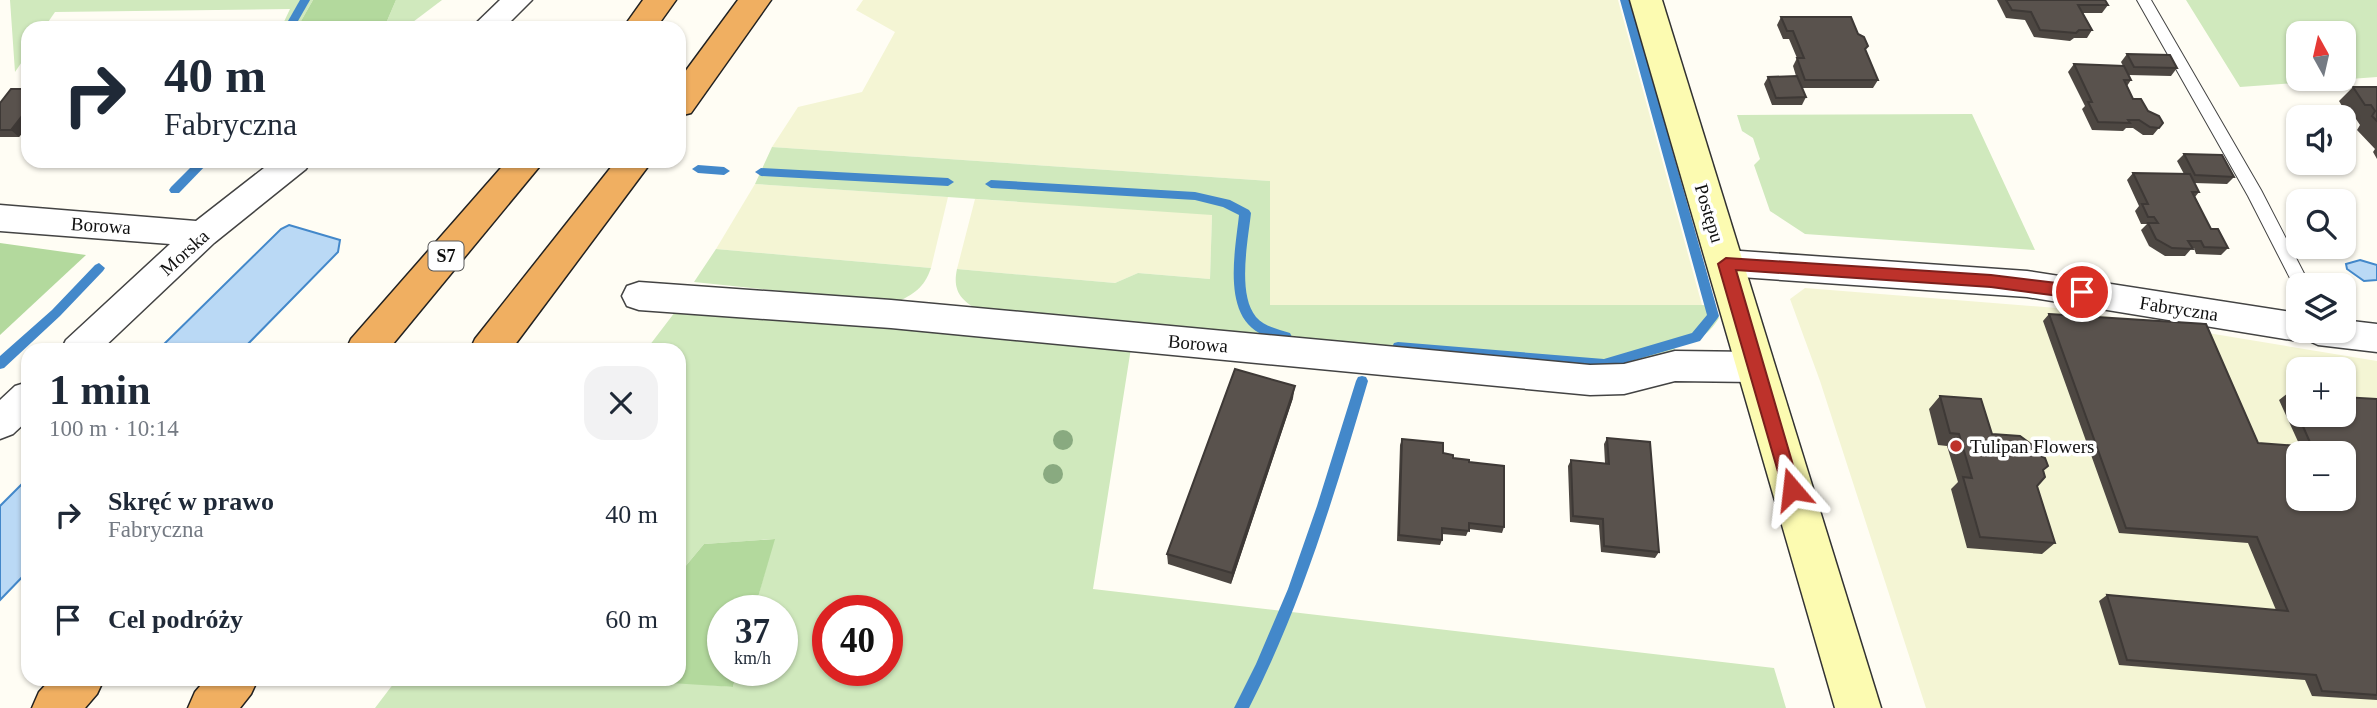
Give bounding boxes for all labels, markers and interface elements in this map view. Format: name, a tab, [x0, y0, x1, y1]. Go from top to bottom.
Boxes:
north arrow	[2286, 21, 2356, 91]
map controls	[2286, 21, 2356, 511]
text: 40 m	[164, 48, 266, 103]
icon: right	[49, 49, 140, 140]
button: sound	[2286, 105, 2356, 175]
text: Fabryczna	[164, 106, 297, 142]
street label: Postępu	[1691, 181, 1729, 245]
button: search	[2286, 189, 2356, 259]
street label: Borowa	[70, 213, 132, 238]
street label: Morska	[156, 225, 213, 280]
road number: S7	[428, 242, 464, 270]
pin	[2052, 262, 2112, 322]
icon: arrive	[2063, 273, 2101, 311]
button: layers	[2286, 273, 2356, 343]
street label: Fabryczna	[2138, 292, 2220, 325]
street label: Borowa	[1167, 330, 1229, 357]
button: +	[2286, 357, 2356, 427]
button: close	[584, 366, 658, 440]
text: 1 min	[49, 367, 151, 413]
text: 100 m · 10:14	[49, 416, 179, 441]
place label: Tulipan Flowers	[1970, 436, 2094, 457]
marker: Tulipan Flowers	[1948, 438, 1964, 454]
button: −	[2286, 441, 2356, 511]
position arrow	[1755, 452, 1829, 526]
text: Skręć w prawo	[108, 487, 274, 516]
icon: right	[49, 496, 87, 534]
text: 40 m	[605, 500, 658, 529]
text: Fabryczna	[108, 517, 204, 542]
speed limit sign: 40	[812, 595, 903, 686]
icon: arrive	[49, 601, 87, 639]
text: Cel podróży	[108, 605, 243, 634]
text: 60 m	[605, 605, 658, 634]
text: 37	[735, 612, 770, 651]
text: km/h	[734, 648, 771, 668]

